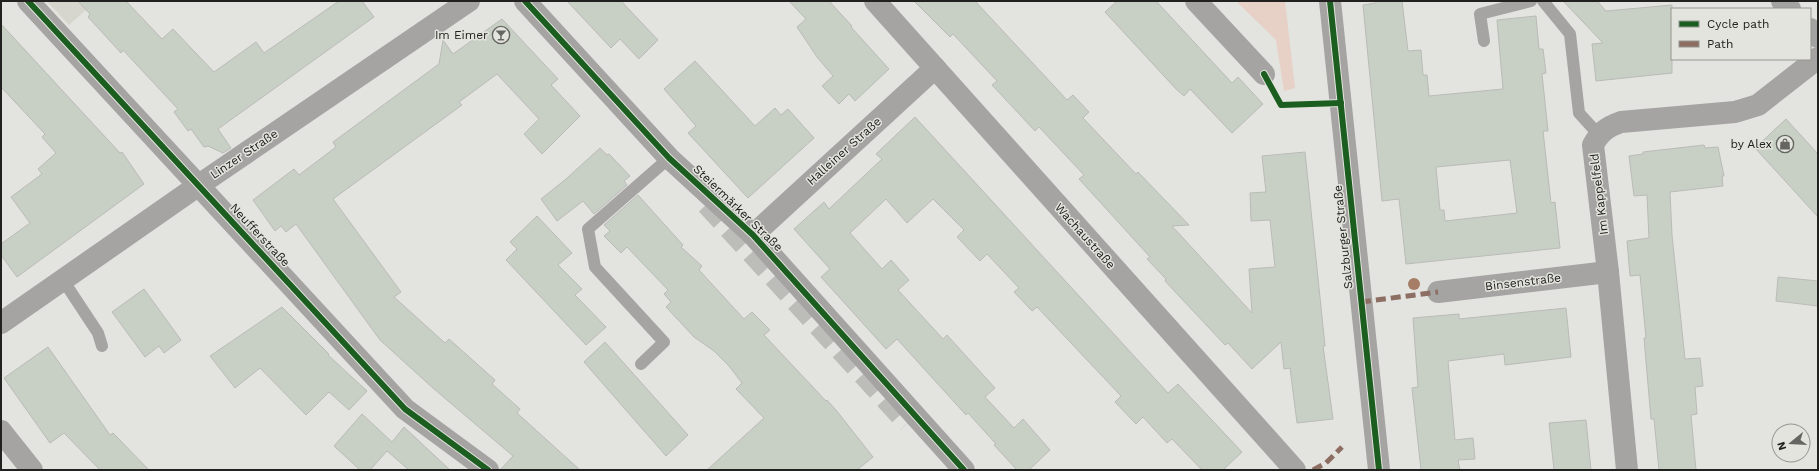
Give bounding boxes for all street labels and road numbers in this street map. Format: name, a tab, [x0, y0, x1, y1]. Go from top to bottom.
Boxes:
street label: Halleiner Straße	[804, 114, 884, 188]
street label: Linzer Straße	[208, 126, 280, 182]
street label: Im Kappelfeld	[1587, 153, 1611, 235]
street label: Steiermärker Straße	[690, 162, 786, 254]
street label: Salzburger Straße	[1331, 184, 1355, 290]
street label: Wachaustraße	[1052, 200, 1118, 272]
street label: Neufferstraße	[227, 201, 293, 269]
street label: Binsenstraße	[1484, 270, 1562, 294]

